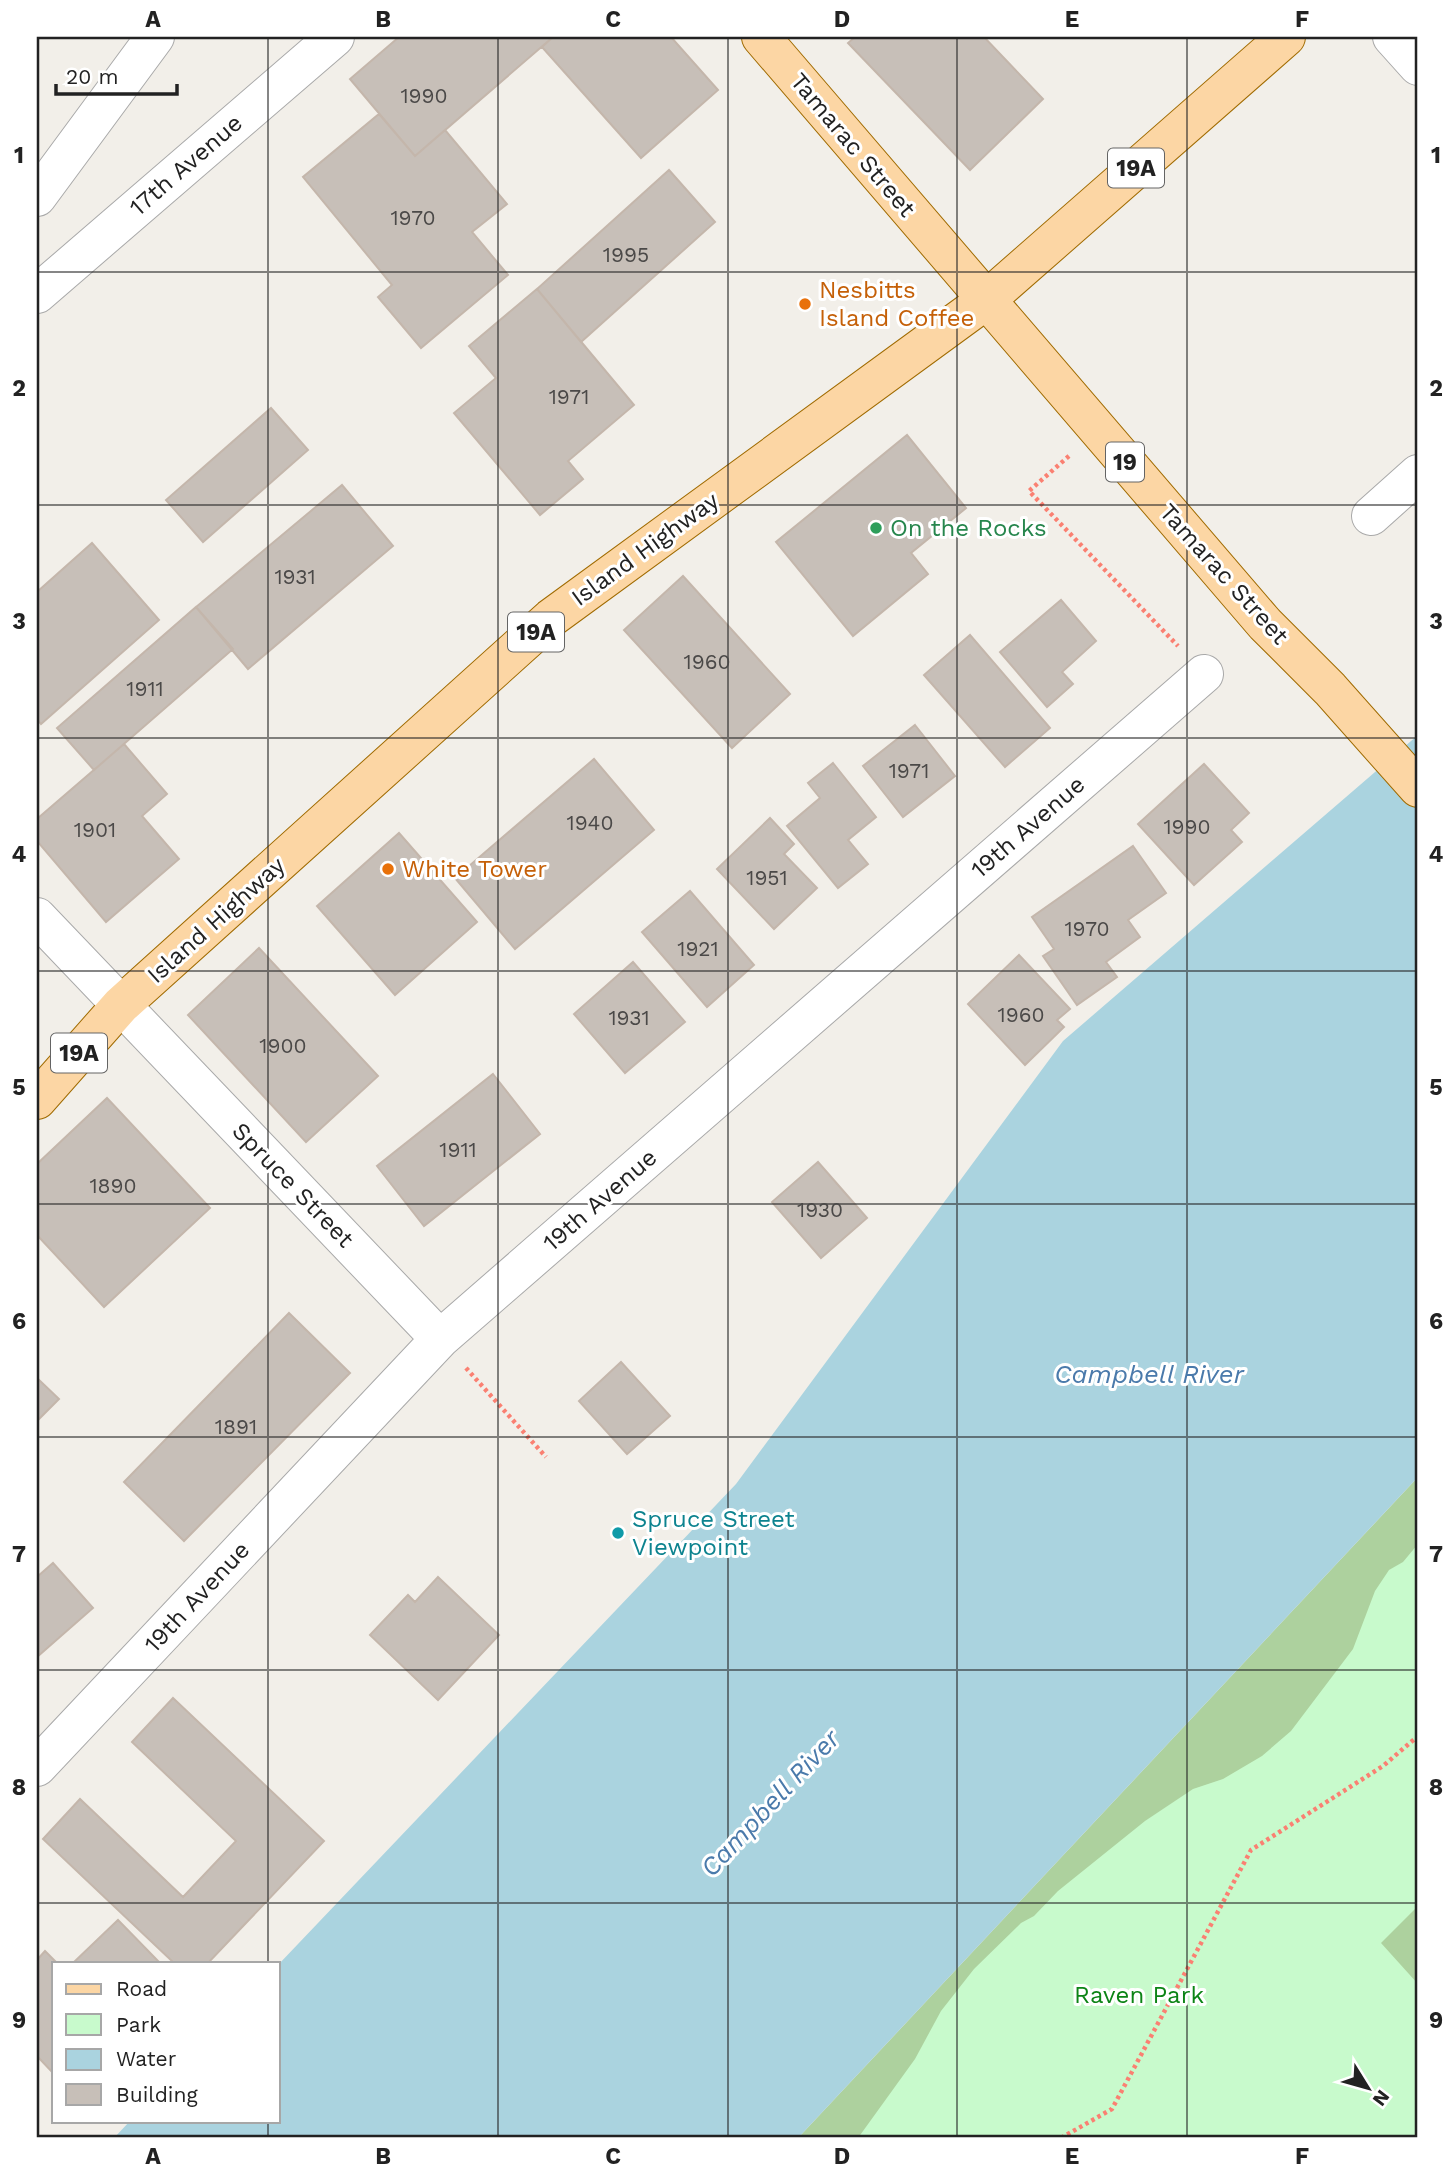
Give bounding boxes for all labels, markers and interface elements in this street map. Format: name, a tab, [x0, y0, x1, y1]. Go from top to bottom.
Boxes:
text: A	[145, 6, 161, 33]
text: B	[375, 6, 391, 33]
text: C	[605, 6, 621, 33]
text: D	[834, 6, 850, 33]
text: E	[1065, 6, 1079, 33]
text: F	[1295, 6, 1309, 33]
scale bar	[56, 52, 177, 96]
text: 20 m	[66, 64, 118, 89]
street label: Tamarac Street	[785, 67, 921, 223]
house number: 1990	[400, 83, 448, 108]
street label: 17th Avenue	[124, 109, 248, 221]
text: 1	[14, 142, 24, 169]
text: 1	[1431, 142, 1441, 169]
road number: 19A	[1108, 148, 1164, 188]
house number: 1970	[390, 205, 436, 230]
house number: 1995	[603, 242, 649, 267]
place label: Nesbitts Island Coffee	[819, 276, 974, 332]
marker: Nesbitts Island Coffee	[797, 296, 813, 312]
text: 2	[12, 375, 26, 402]
text: 2	[1429, 375, 1443, 402]
house number: 1971	[549, 384, 589, 409]
road number: 19	[1106, 442, 1144, 482]
street label: Island Highway	[566, 486, 725, 612]
street label: Tamarac Street	[1154, 498, 1294, 650]
place label: On the Rocks	[890, 514, 1047, 542]
marker: On the Rocks	[868, 520, 884, 536]
house number: 1931	[274, 564, 316, 589]
text: 3	[12, 608, 26, 635]
text: 3	[1429, 608, 1443, 635]
road number: 19A	[508, 612, 564, 652]
house number: 1960	[684, 649, 730, 674]
house number: 1911	[126, 676, 164, 701]
house number: 1971	[889, 758, 929, 783]
street label: 19th Avenue	[966, 770, 1090, 884]
house number: 1940	[566, 810, 614, 835]
house number: 1990	[1163, 814, 1211, 839]
house number: 1901	[74, 817, 116, 842]
text: 4	[12, 841, 27, 868]
text: 4	[1429, 841, 1444, 868]
street label: Island Highway	[142, 851, 291, 989]
place label: White Tower	[402, 855, 547, 883]
marker: White Tower	[380, 861, 396, 877]
house number: 1951	[746, 865, 788, 890]
house number: 1970	[1064, 916, 1110, 941]
house number: 1921	[677, 936, 719, 961]
house number: 1960	[998, 1002, 1044, 1027]
house number: 1931	[608, 1005, 650, 1030]
house number: 1900	[259, 1033, 307, 1058]
road number: 19A	[51, 1034, 107, 1072]
text: 5	[12, 1074, 26, 1101]
text: 5	[1429, 1074, 1443, 1101]
street label: Spruce Street	[226, 1117, 360, 1253]
house number: 1911	[439, 1137, 477, 1162]
street label: 19th Avenue	[538, 1143, 662, 1257]
house number: 1890	[89, 1173, 137, 1198]
house number: 1930	[797, 1197, 843, 1222]
text: 6	[12, 1308, 26, 1335]
text: 6	[1429, 1308, 1443, 1335]
water label: Campbell River	[1054, 1359, 1245, 1389]
house number: 1891	[215, 1414, 257, 1439]
place label: Spruce Street Viewpoint	[632, 1505, 795, 1561]
marker: Spruce Street Viewpoint	[610, 1525, 626, 1541]
street label: 19th Avenue	[139, 1536, 255, 1658]
text: 7	[12, 1541, 26, 1568]
text: 7	[1429, 1541, 1443, 1568]
water label: Campbell River	[694, 1723, 846, 1883]
text: 8	[12, 1774, 26, 1801]
text: 8	[1429, 1774, 1443, 1801]
legend	[52, 1962, 280, 2122]
text: Road	[116, 1976, 167, 2001]
park label: Raven Park	[1074, 1981, 1204, 2009]
text: 9	[12, 2007, 26, 2034]
text: 9	[1429, 2007, 1443, 2034]
text: Park	[116, 2012, 161, 2037]
text: Water	[116, 2046, 177, 2071]
north arrow	[1332, 2052, 1402, 2122]
text: Building	[116, 2082, 198, 2107]
text: N	[1368, 2085, 1395, 2110]
text: A	[145, 2143, 161, 2170]
text: B	[375, 2143, 391, 2170]
text: C	[605, 2143, 621, 2170]
text: D	[834, 2143, 850, 2170]
text: E	[1065, 2143, 1079, 2170]
text: F	[1295, 2143, 1309, 2170]

